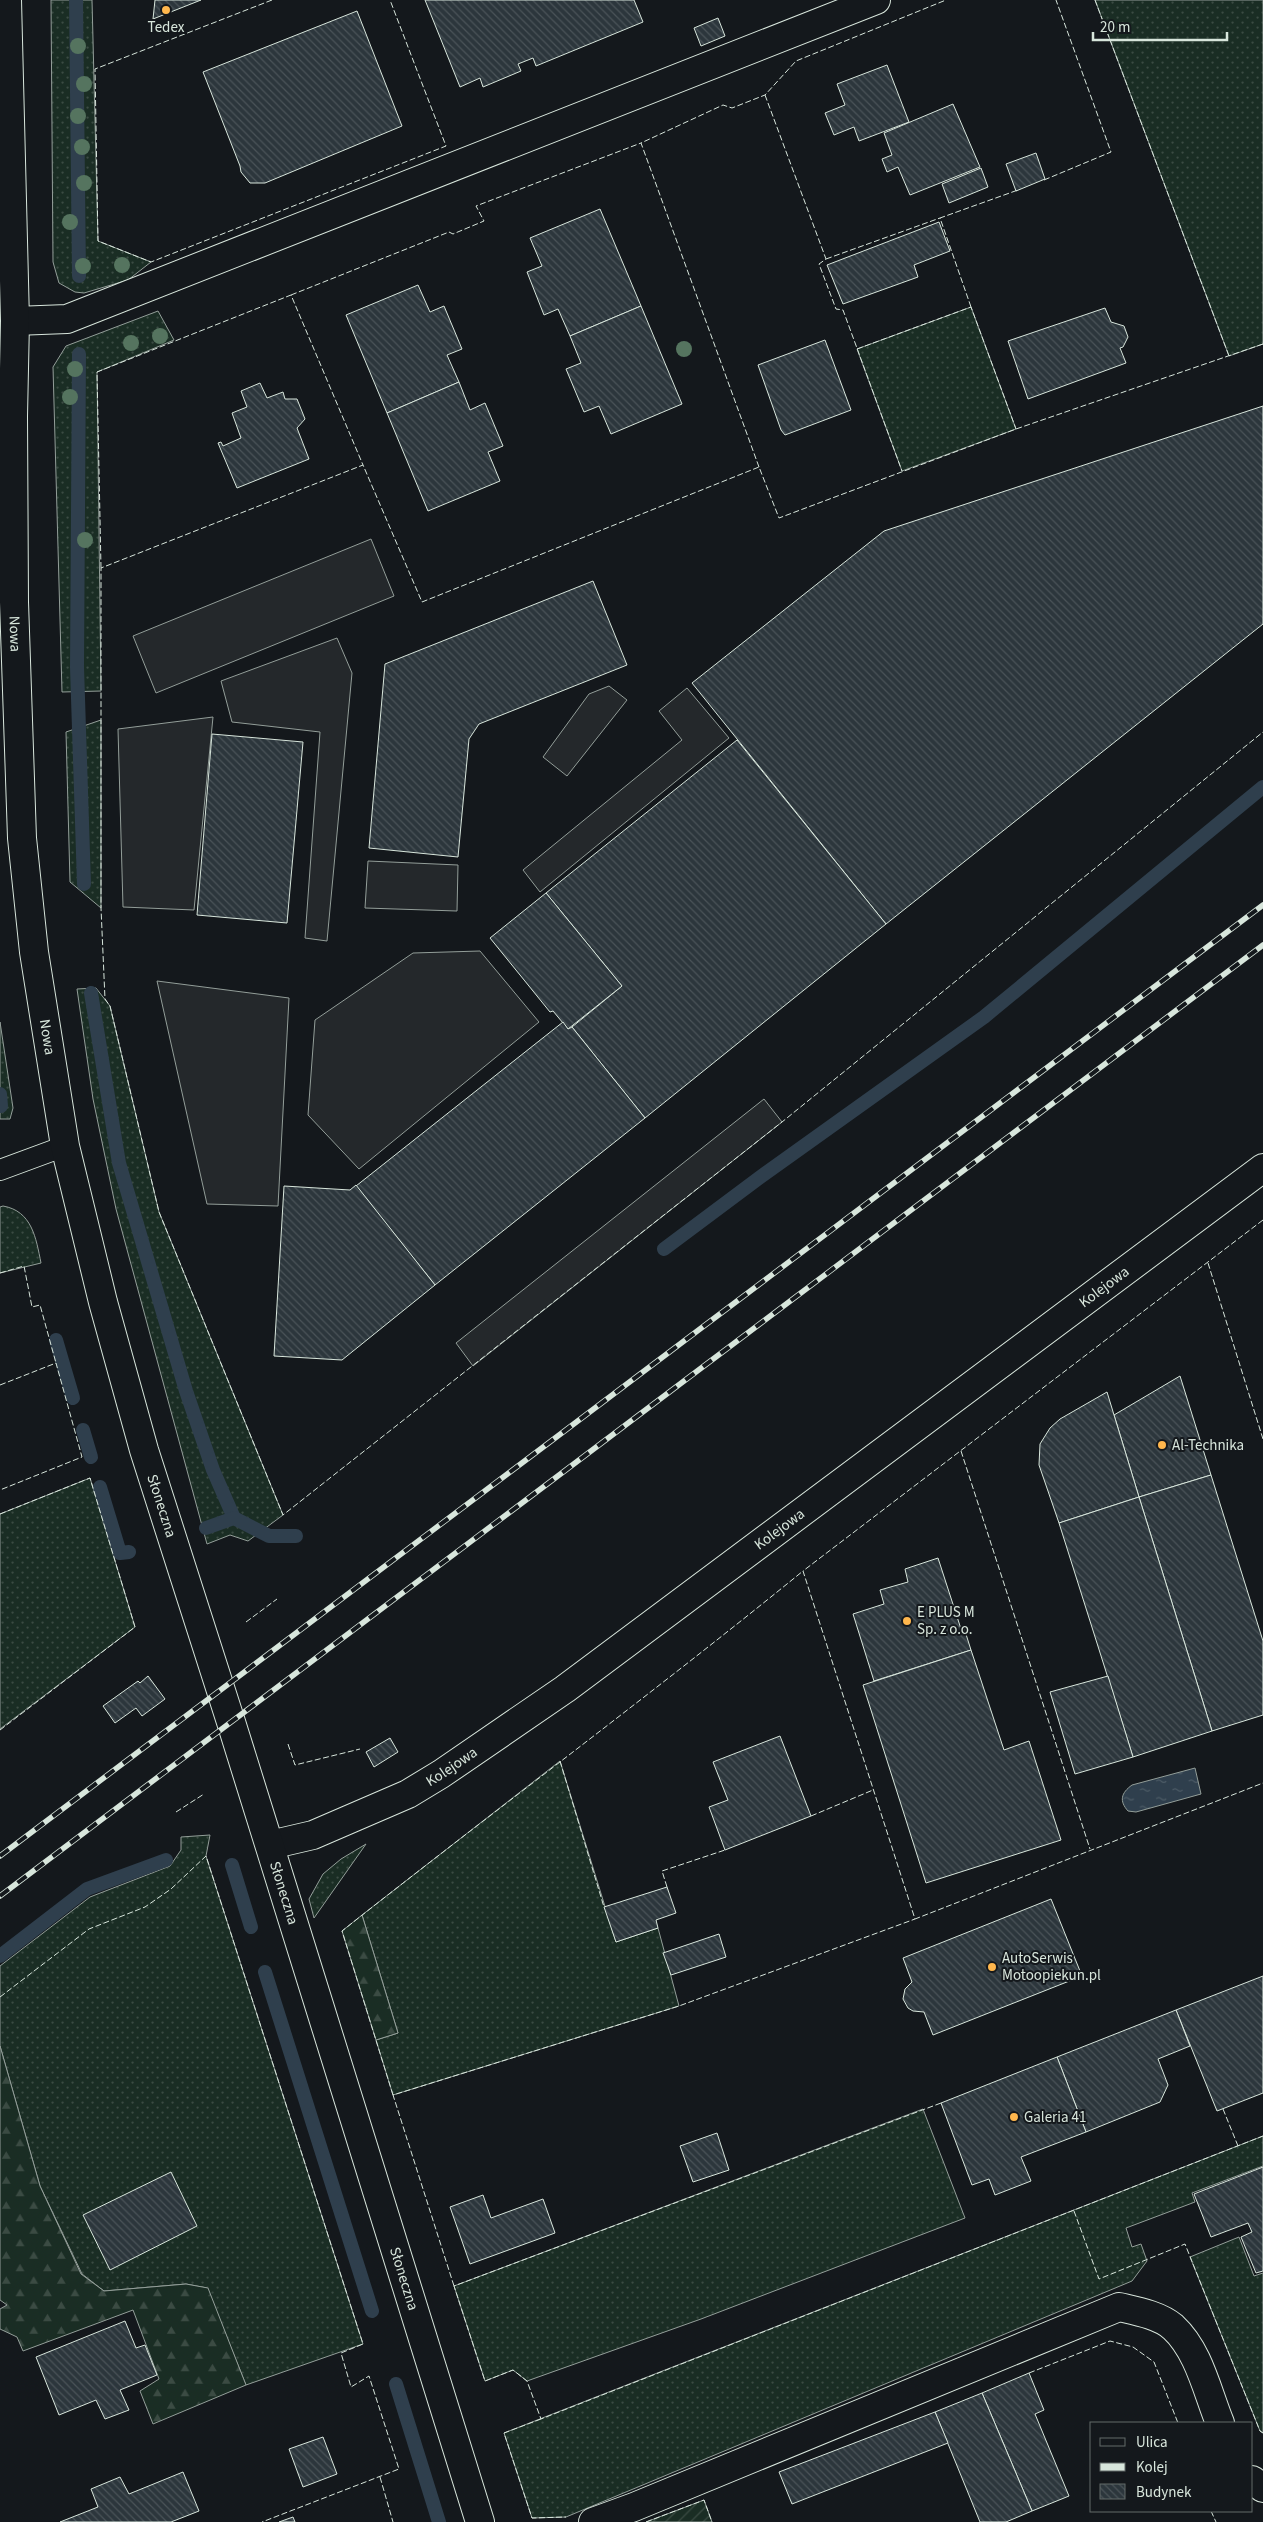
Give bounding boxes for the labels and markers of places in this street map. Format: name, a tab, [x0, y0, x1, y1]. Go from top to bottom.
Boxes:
marker: Tedex	[160, 4, 172, 16]
place label: Tedex	[148, 17, 185, 38]
place label: Al-Technika	[1172, 1435, 1244, 1456]
marker: Al-Technika	[1156, 1439, 1168, 1451]
place label: E PLUS M Sp. z o.o.	[917, 1602, 975, 1640]
marker: E PLUS M Sp. z o.o.	[901, 1615, 913, 1627]
place label: AutoSerwis Motoopiekun.pl	[1002, 1948, 1101, 1986]
marker: AutoSerwis Motoopiekun.pl	[986, 1961, 998, 1973]
place label: Galeria 41	[1024, 2107, 1086, 2128]
marker: Galeria 41	[1008, 2111, 1020, 2123]

